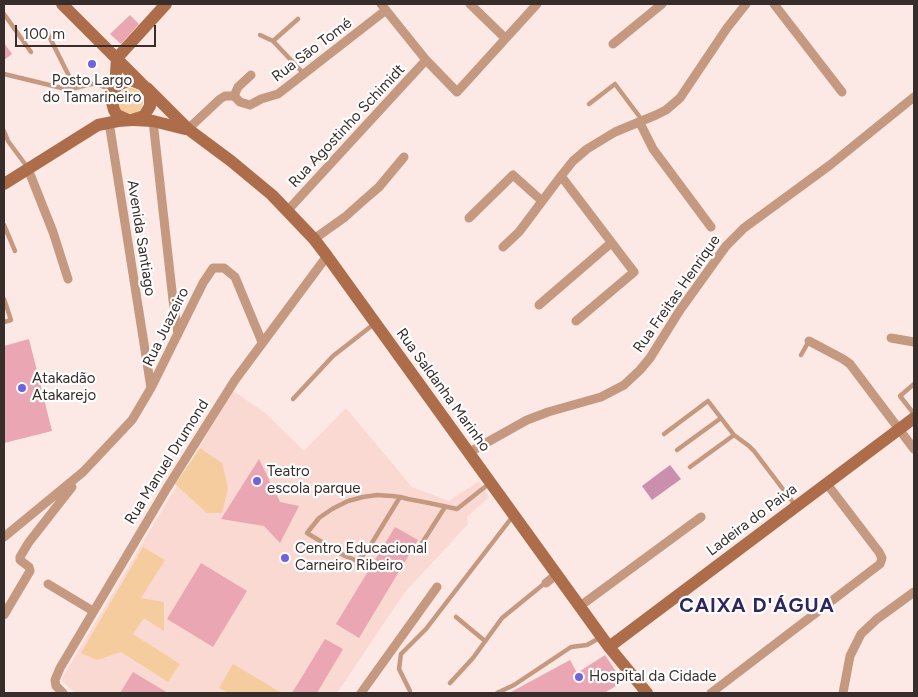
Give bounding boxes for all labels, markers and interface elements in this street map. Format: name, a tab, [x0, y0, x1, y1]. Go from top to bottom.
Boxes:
street label: Rua Sāo Tomé	[268, 14, 356, 86]
scale bar	[18, 15, 159, 47]
text: 100 m	[23, 25, 65, 43]
marker: Posto Largo do Tamarineiro	[86, 58, 98, 70]
street label: Rua Agostinho Schimidt	[285, 61, 409, 191]
place label: Posto Largo do Tamarineiro	[43, 72, 141, 107]
street label: Avenida Santiago	[123, 179, 159, 297]
street label: Rua Freitas Henrique	[630, 232, 724, 356]
street label: Rua Juazeiro	[139, 285, 193, 369]
street label: Rua Saldanha Marinho	[392, 325, 494, 455]
place label: Atakadão Atakarejo	[32, 370, 96, 405]
marker: Atakadão Atakarejo	[16, 382, 28, 394]
street label: Rua Manuel Drumond	[121, 396, 213, 528]
place label: Teatro escola parque	[267, 463, 360, 498]
marker: Teatro escola parque	[251, 475, 263, 487]
street label: Ladeira do Paiva	[703, 480, 801, 560]
place label: Centro Educacional Carneiro Ribeiro	[295, 540, 427, 575]
marker: Centro Educacional Carneiro Ribeiro	[279, 552, 291, 564]
district label: CAIXA D'ÁGUA	[678, 594, 836, 618]
place label: Hospital da Cidade	[589, 668, 716, 686]
marker: Hospital da Cidade	[573, 671, 585, 683]

